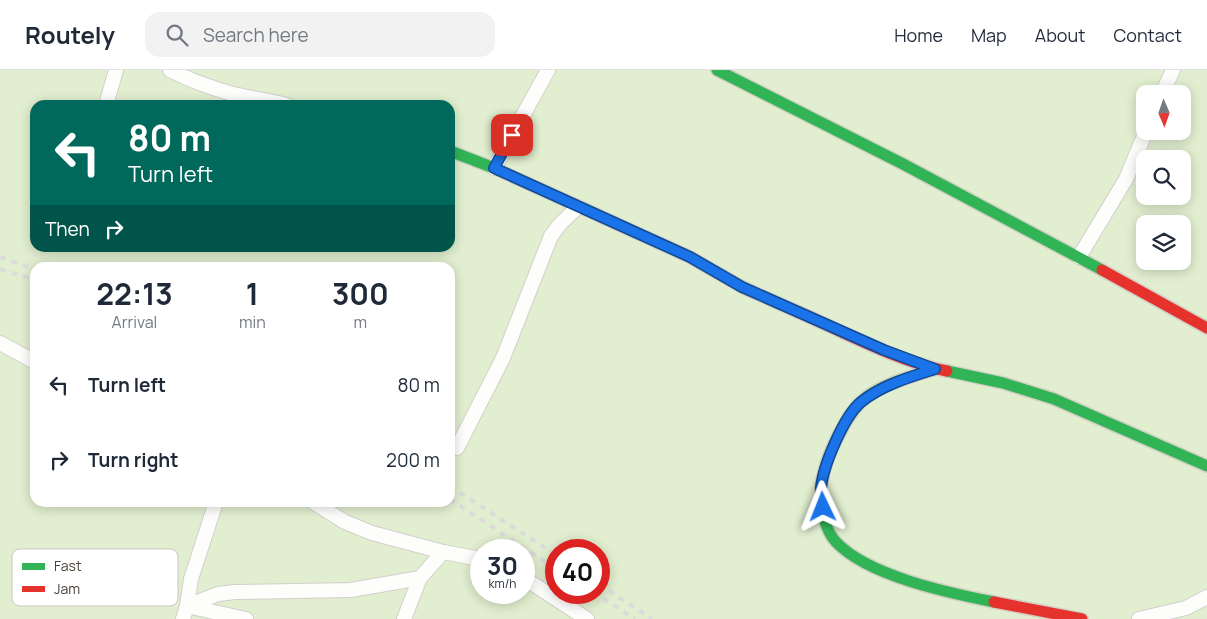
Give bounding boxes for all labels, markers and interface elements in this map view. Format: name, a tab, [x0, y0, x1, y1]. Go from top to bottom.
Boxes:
search box	[145, 12, 495, 57]
text: Routely	[25, 18, 115, 51]
icon: search	[163, 21, 191, 49]
text: Search here	[203, 22, 309, 48]
text: Home	[894, 23, 943, 47]
text: Map	[971, 23, 1007, 47]
text: About	[1035, 23, 1085, 47]
text: Contact	[1113, 23, 1182, 47]
north arrow	[1136, 85, 1191, 140]
map controls	[1136, 85, 1191, 270]
text: 80 m	[128, 114, 211, 162]
pin	[491, 114, 533, 156]
icon: left	[45, 120, 110, 185]
icon: arrive	[498, 121, 526, 149]
button: search	[1136, 150, 1191, 205]
text: Turn left	[128, 159, 213, 189]
icon: right	[100, 215, 128, 243]
button: layers	[1136, 215, 1191, 270]
text: Then	[45, 216, 90, 242]
text: 22:13	[96, 273, 173, 314]
text: 1	[246, 273, 259, 314]
text: 300	[332, 273, 389, 314]
text: Arrival	[112, 311, 157, 333]
text: min	[239, 311, 266, 333]
text: m	[354, 311, 367, 333]
icon: left	[45, 371, 73, 399]
text: Turn left	[88, 372, 166, 398]
text: 80 m	[397, 372, 440, 398]
icon: right	[45, 446, 73, 474]
text: Turn right	[88, 447, 178, 473]
text: 200 m	[386, 447, 440, 473]
position arrow	[796, 480, 848, 532]
speed limit sign: 40	[545, 539, 610, 604]
text: 30	[487, 548, 518, 583]
legend	[12, 549, 178, 606]
text: Fast	[54, 556, 82, 575]
text: km/h	[489, 575, 516, 592]
text: Jam	[54, 579, 80, 598]

